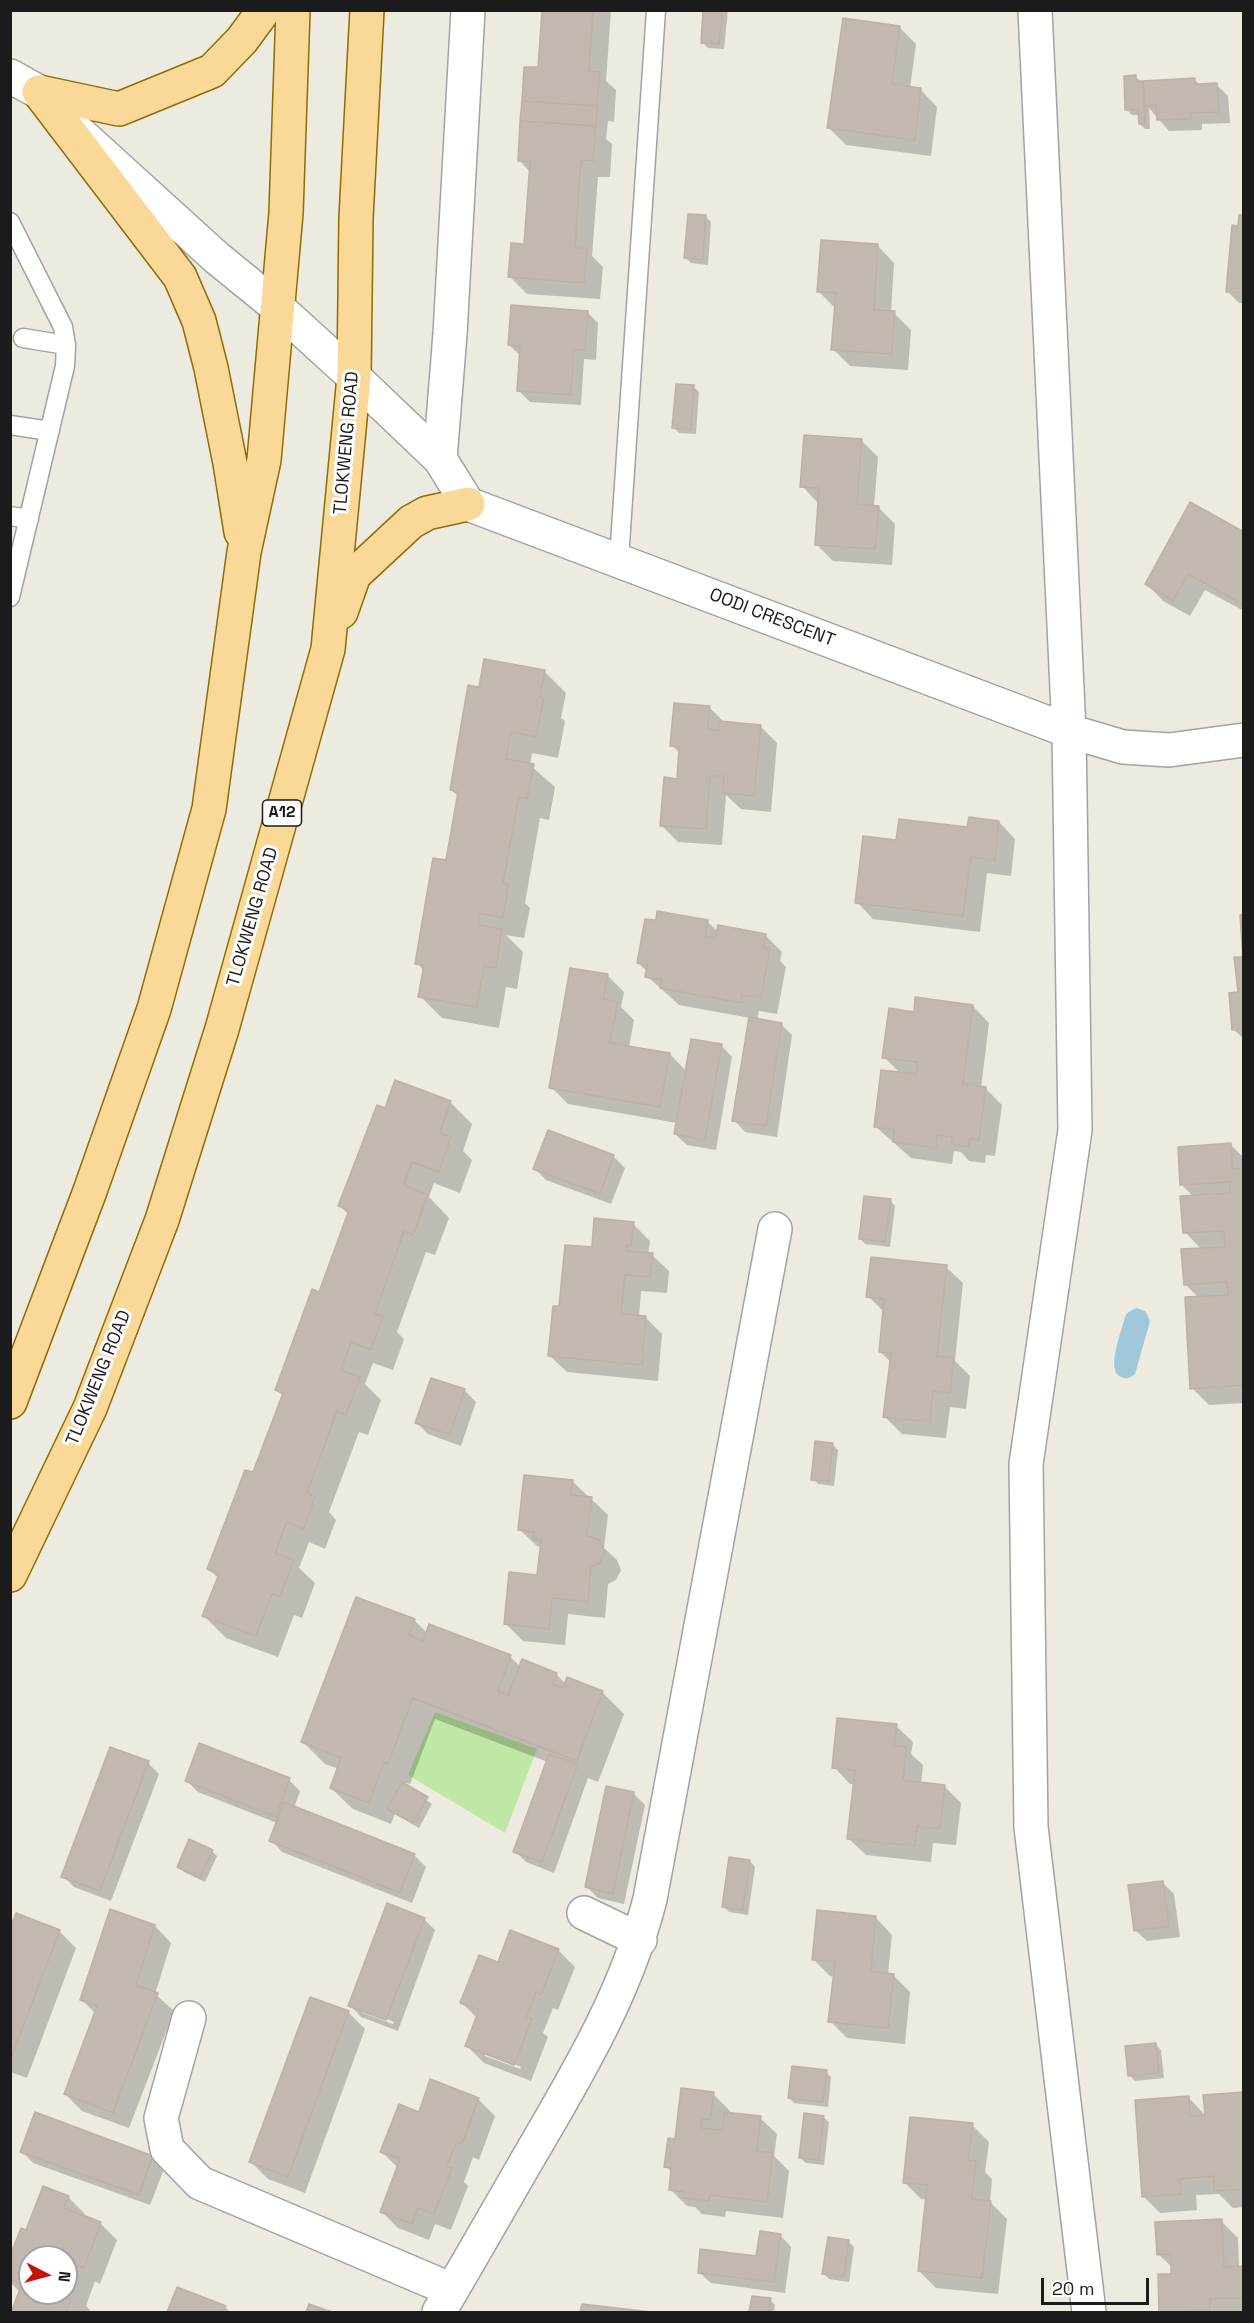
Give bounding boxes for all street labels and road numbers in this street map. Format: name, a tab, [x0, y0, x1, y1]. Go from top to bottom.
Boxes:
street label: TLOKWENG ROAD	[330, 370, 364, 516]
street label: OODI CRESCENT	[706, 584, 838, 652]
road number: A12	[262, 800, 302, 826]
street label: TLOKWENG ROAD	[223, 845, 283, 989]
street label: TLOKWENG ROAD	[62, 1307, 136, 1449]

